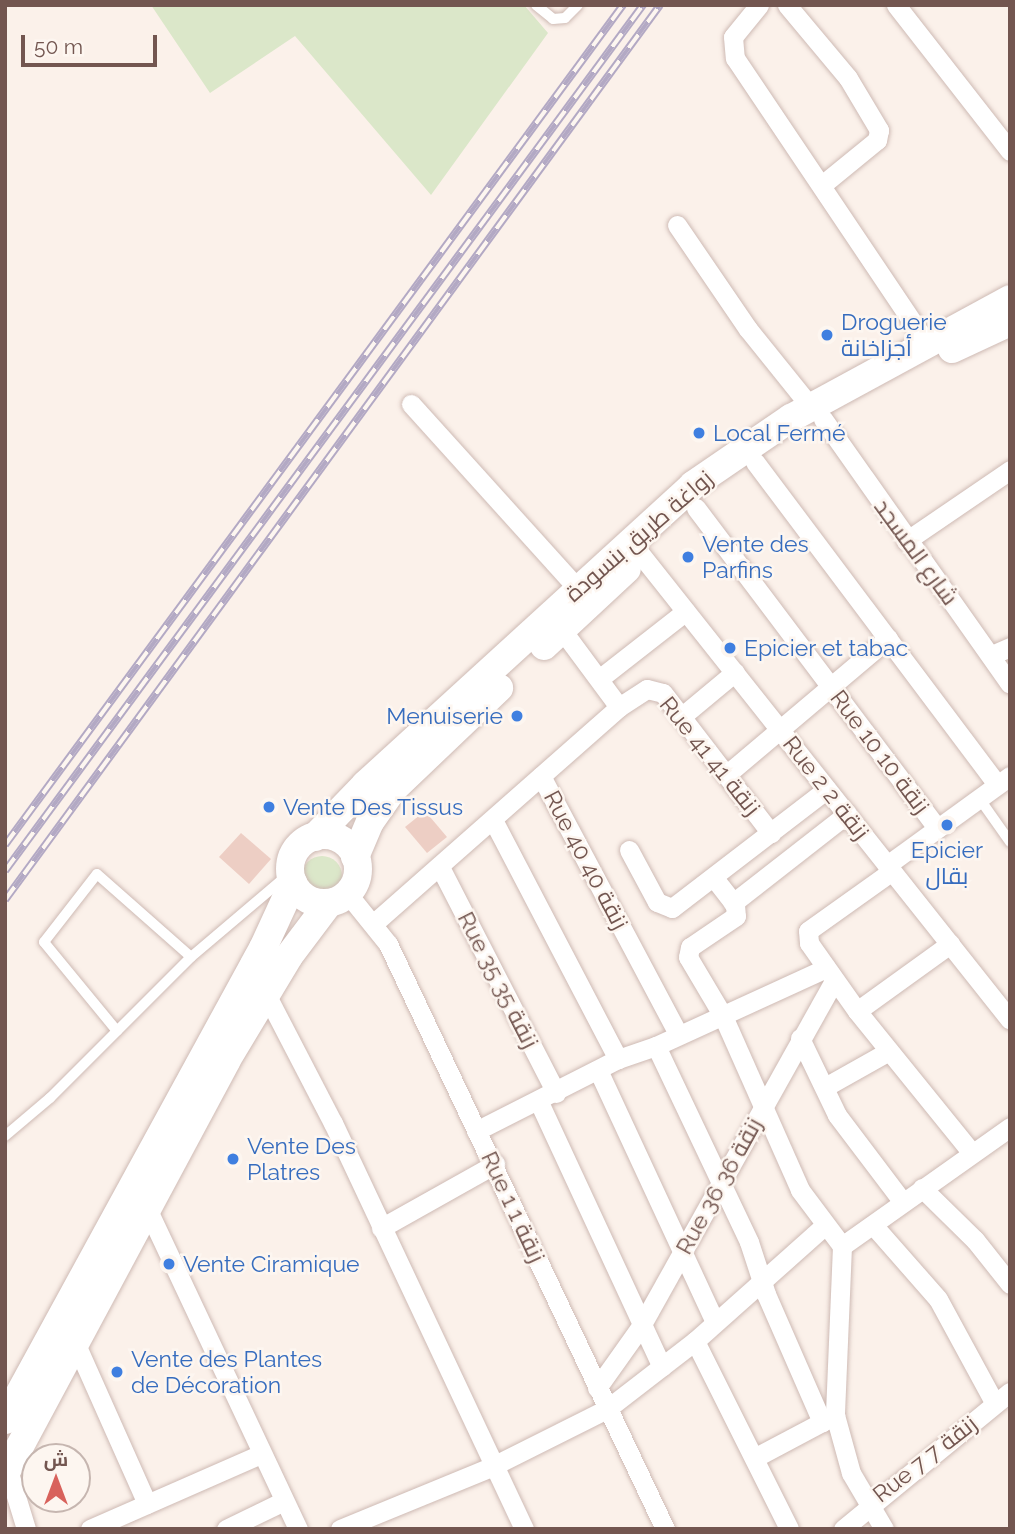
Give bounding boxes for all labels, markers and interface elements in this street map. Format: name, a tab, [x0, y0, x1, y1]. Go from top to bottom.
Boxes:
scale bar	[24, 21, 161, 65]
text: 50 m	[34, 34, 83, 59]
place label: Droguerie أجزاخانة	[841, 308, 947, 362]
marker: Droguerie أجزاخانة	[819, 327, 835, 343]
place label: Local Fermé	[713, 419, 846, 447]
marker: Local Fermé	[691, 425, 707, 441]
street label: زواغة طريق بنسودة	[560, 464, 718, 608]
street label: شارع المسجد	[868, 494, 964, 610]
place label: Vente des Parfins	[702, 530, 809, 584]
marker: Vente des Parfins	[680, 549, 696, 565]
place label: Epicier et tabac	[744, 634, 909, 662]
marker: Epicier et tabac	[722, 640, 738, 656]
street label: Rue 10 زنقة 10	[825, 685, 935, 819]
street label: Rue 41 زنقة 41	[654, 691, 766, 821]
place label: Menuiserie	[386, 702, 503, 730]
marker: Menuiserie	[509, 708, 525, 724]
street label: Rue 2 زنقة 2	[777, 731, 875, 845]
street label: Rue 40 زنقة 40	[538, 786, 634, 934]
place label: Vente Des Tissus	[283, 793, 464, 821]
marker: Vente Des Tissus	[261, 799, 277, 815]
marker: Epicier بقال	[939, 817, 955, 833]
place label: Epicier بقال	[911, 836, 983, 890]
street label: Rue 35 زنقة 35	[452, 907, 544, 1053]
street label: Rue 36 زنقة 36	[670, 1113, 768, 1259]
place label: Vente Des Platres	[247, 1132, 356, 1186]
street label: Rue 1 زنقة 1	[475, 1147, 551, 1267]
marker: Vente Des Platres	[225, 1151, 241, 1167]
place label: Vente Ciramique	[183, 1250, 360, 1278]
marker: Vente Ciramique	[161, 1256, 177, 1272]
place label: Vente des Plantes de Décoration	[131, 1345, 322, 1399]
marker: Vente des Plantes de Décoration	[109, 1364, 125, 1380]
street label: Rue 7 زنقة 7	[867, 1410, 983, 1508]
north arrow	[21, 1443, 91, 1513]
text: ش	[44, 1448, 68, 1470]

